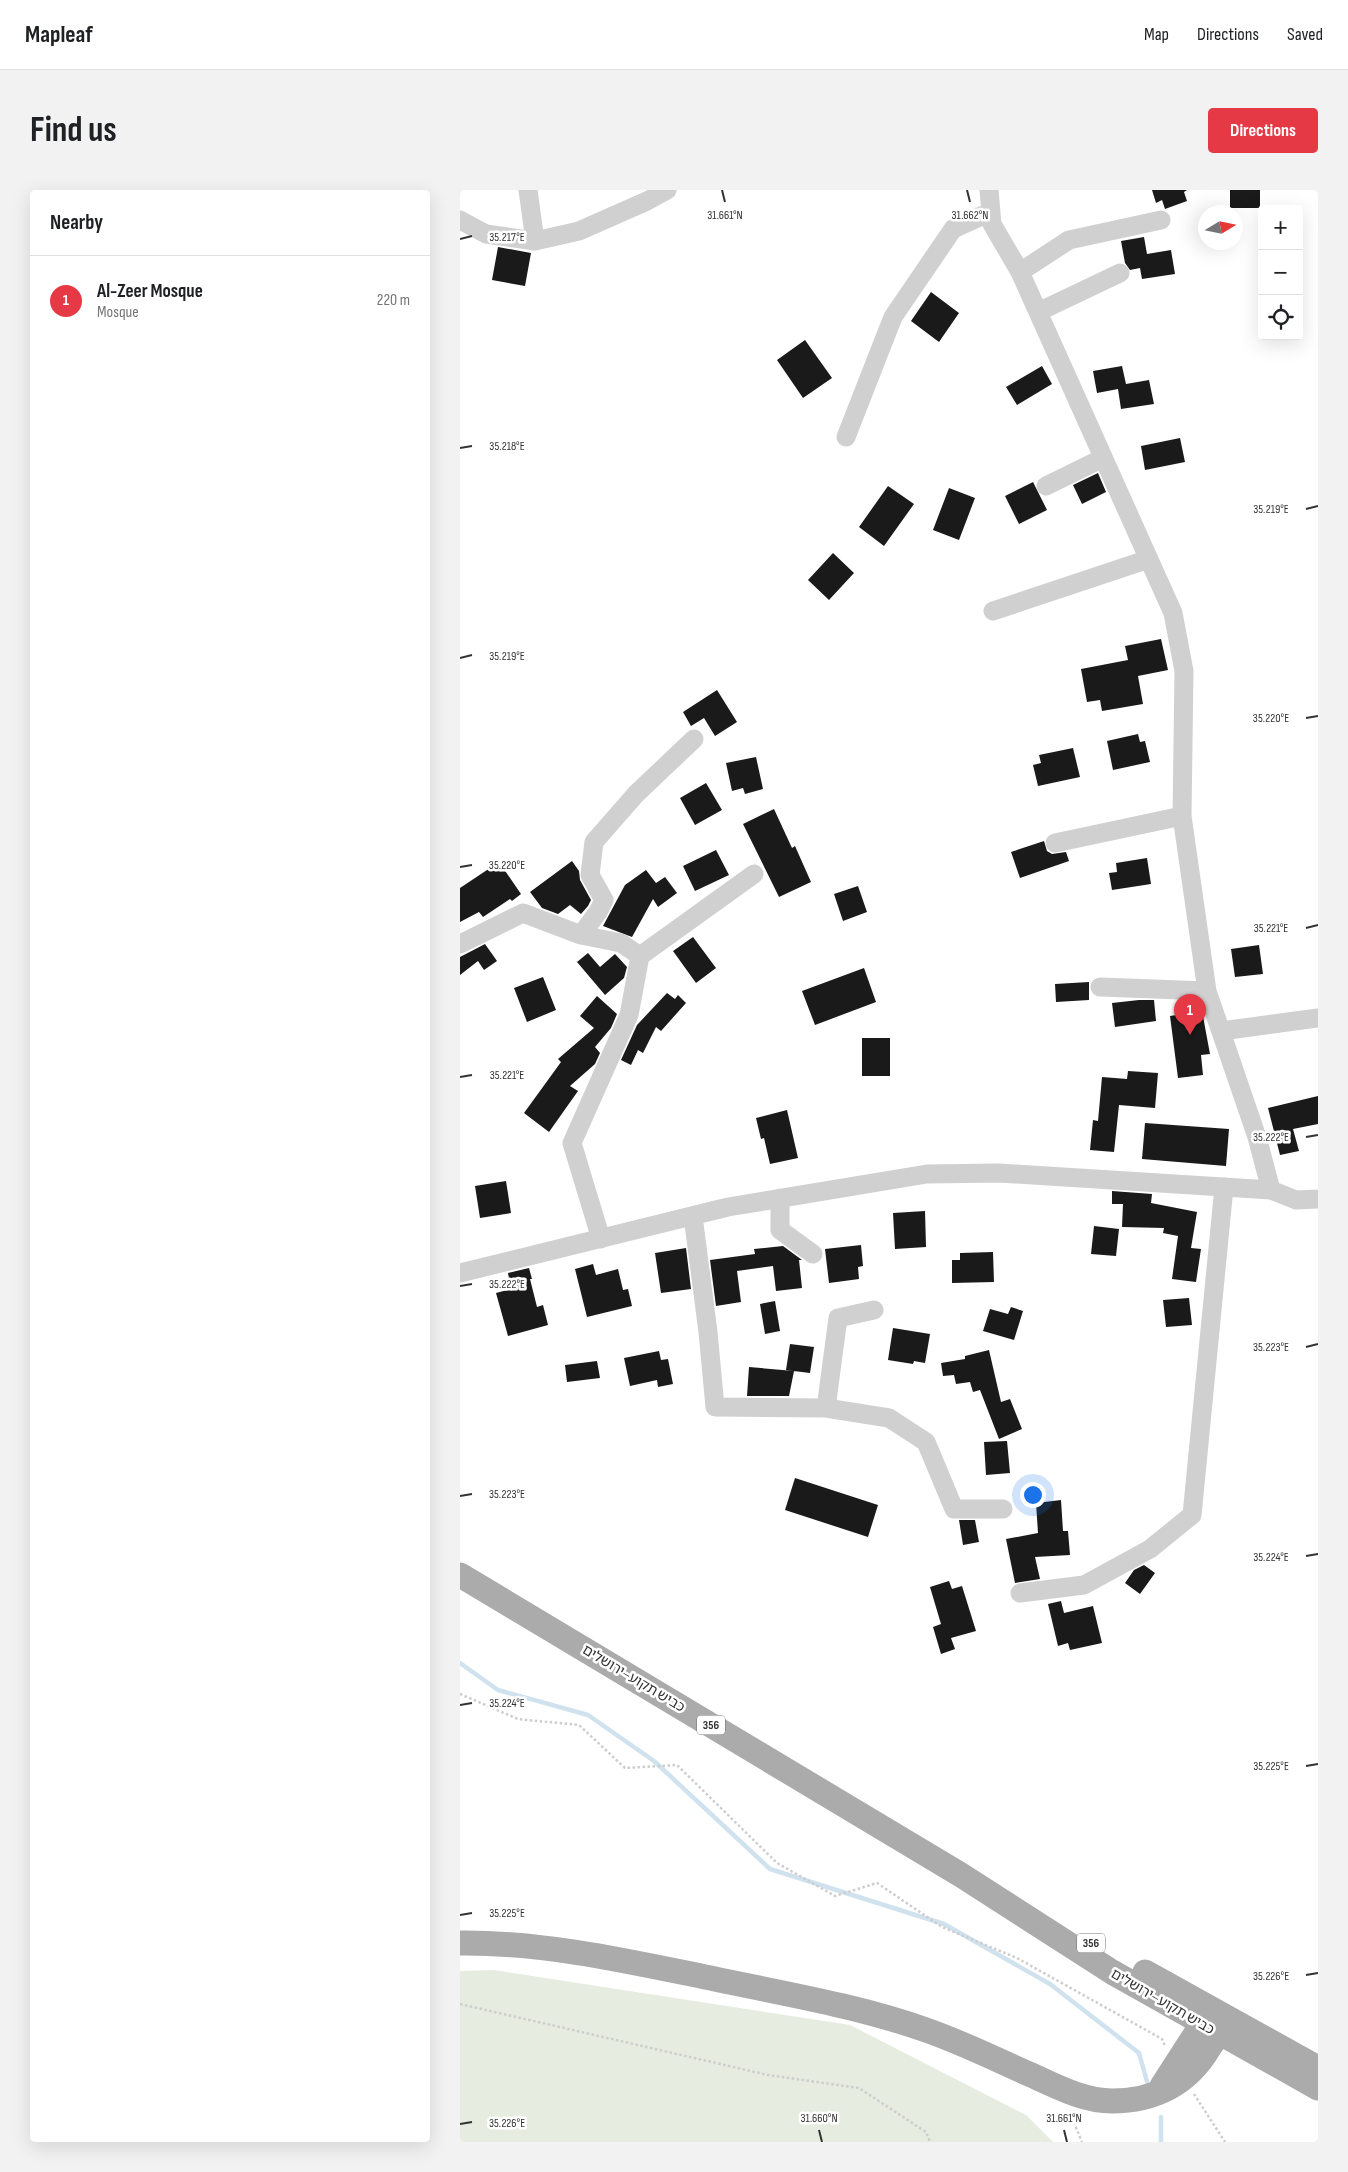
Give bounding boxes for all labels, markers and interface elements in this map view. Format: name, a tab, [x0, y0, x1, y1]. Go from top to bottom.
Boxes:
text: Mapleaf	[25, 20, 93, 49]
text: Map	[1144, 24, 1169, 45]
text: Directions	[1197, 24, 1259, 45]
text: Saved	[1287, 24, 1323, 45]
button: Directions	[1208, 108, 1318, 153]
text: Find us	[30, 109, 117, 152]
north arrow	[1198, 205, 1243, 250]
map controls	[1258, 205, 1303, 340]
button: +	[1258, 205, 1303, 250]
text: 31.661°N	[707, 208, 743, 223]
text: 31.662°N	[952, 208, 988, 223]
text: Nearby	[50, 210, 103, 235]
text: 35.217°E	[489, 230, 525, 245]
button: −	[1258, 250, 1303, 295]
text: Al-Zeer Mosque	[97, 280, 203, 303]
text: 1	[63, 291, 69, 310]
text: 220 m	[377, 291, 410, 310]
button: locate	[1258, 295, 1303, 340]
text: Mosque	[97, 303, 139, 322]
text: 35.218°E	[489, 439, 525, 454]
text: 35.219°E	[1253, 502, 1289, 517]
text: 35.219°E	[489, 649, 525, 664]
text: 35.220°E	[1253, 711, 1289, 726]
text: 35.220°E	[489, 858, 525, 873]
text: 35.221°E	[1254, 921, 1288, 936]
pin: 1	[1174, 994, 1206, 1035]
text: 35.221°E	[490, 1068, 524, 1083]
text: 35.222°E	[1253, 1130, 1289, 1145]
text: 35.222°E	[489, 1277, 525, 1292]
text: 35.223°E	[1253, 1340, 1289, 1355]
your location	[1020, 1482, 1046, 1508]
text: 35.223°E	[489, 1487, 525, 1502]
text: 35.224°E	[1253, 1550, 1289, 1565]
street label: כביש תקוע–ירושלים	[579, 1641, 688, 1716]
text: 35.224°E	[489, 1696, 525, 1711]
road number: 356	[697, 1716, 725, 1734]
text: 35.225°E	[1253, 1759, 1289, 1774]
text: 35.225°E	[489, 1906, 525, 1921]
road number: 356	[1077, 1934, 1105, 1952]
street label: כביש תקוע–ירושלים	[1108, 1965, 1218, 2038]
text: 35.226°E	[1253, 1969, 1289, 1984]
text: 31.660°N	[800, 2111, 838, 2126]
text: 31.661°N	[1046, 2111, 1082, 2126]
text: 35.226°E	[489, 2116, 525, 2131]

